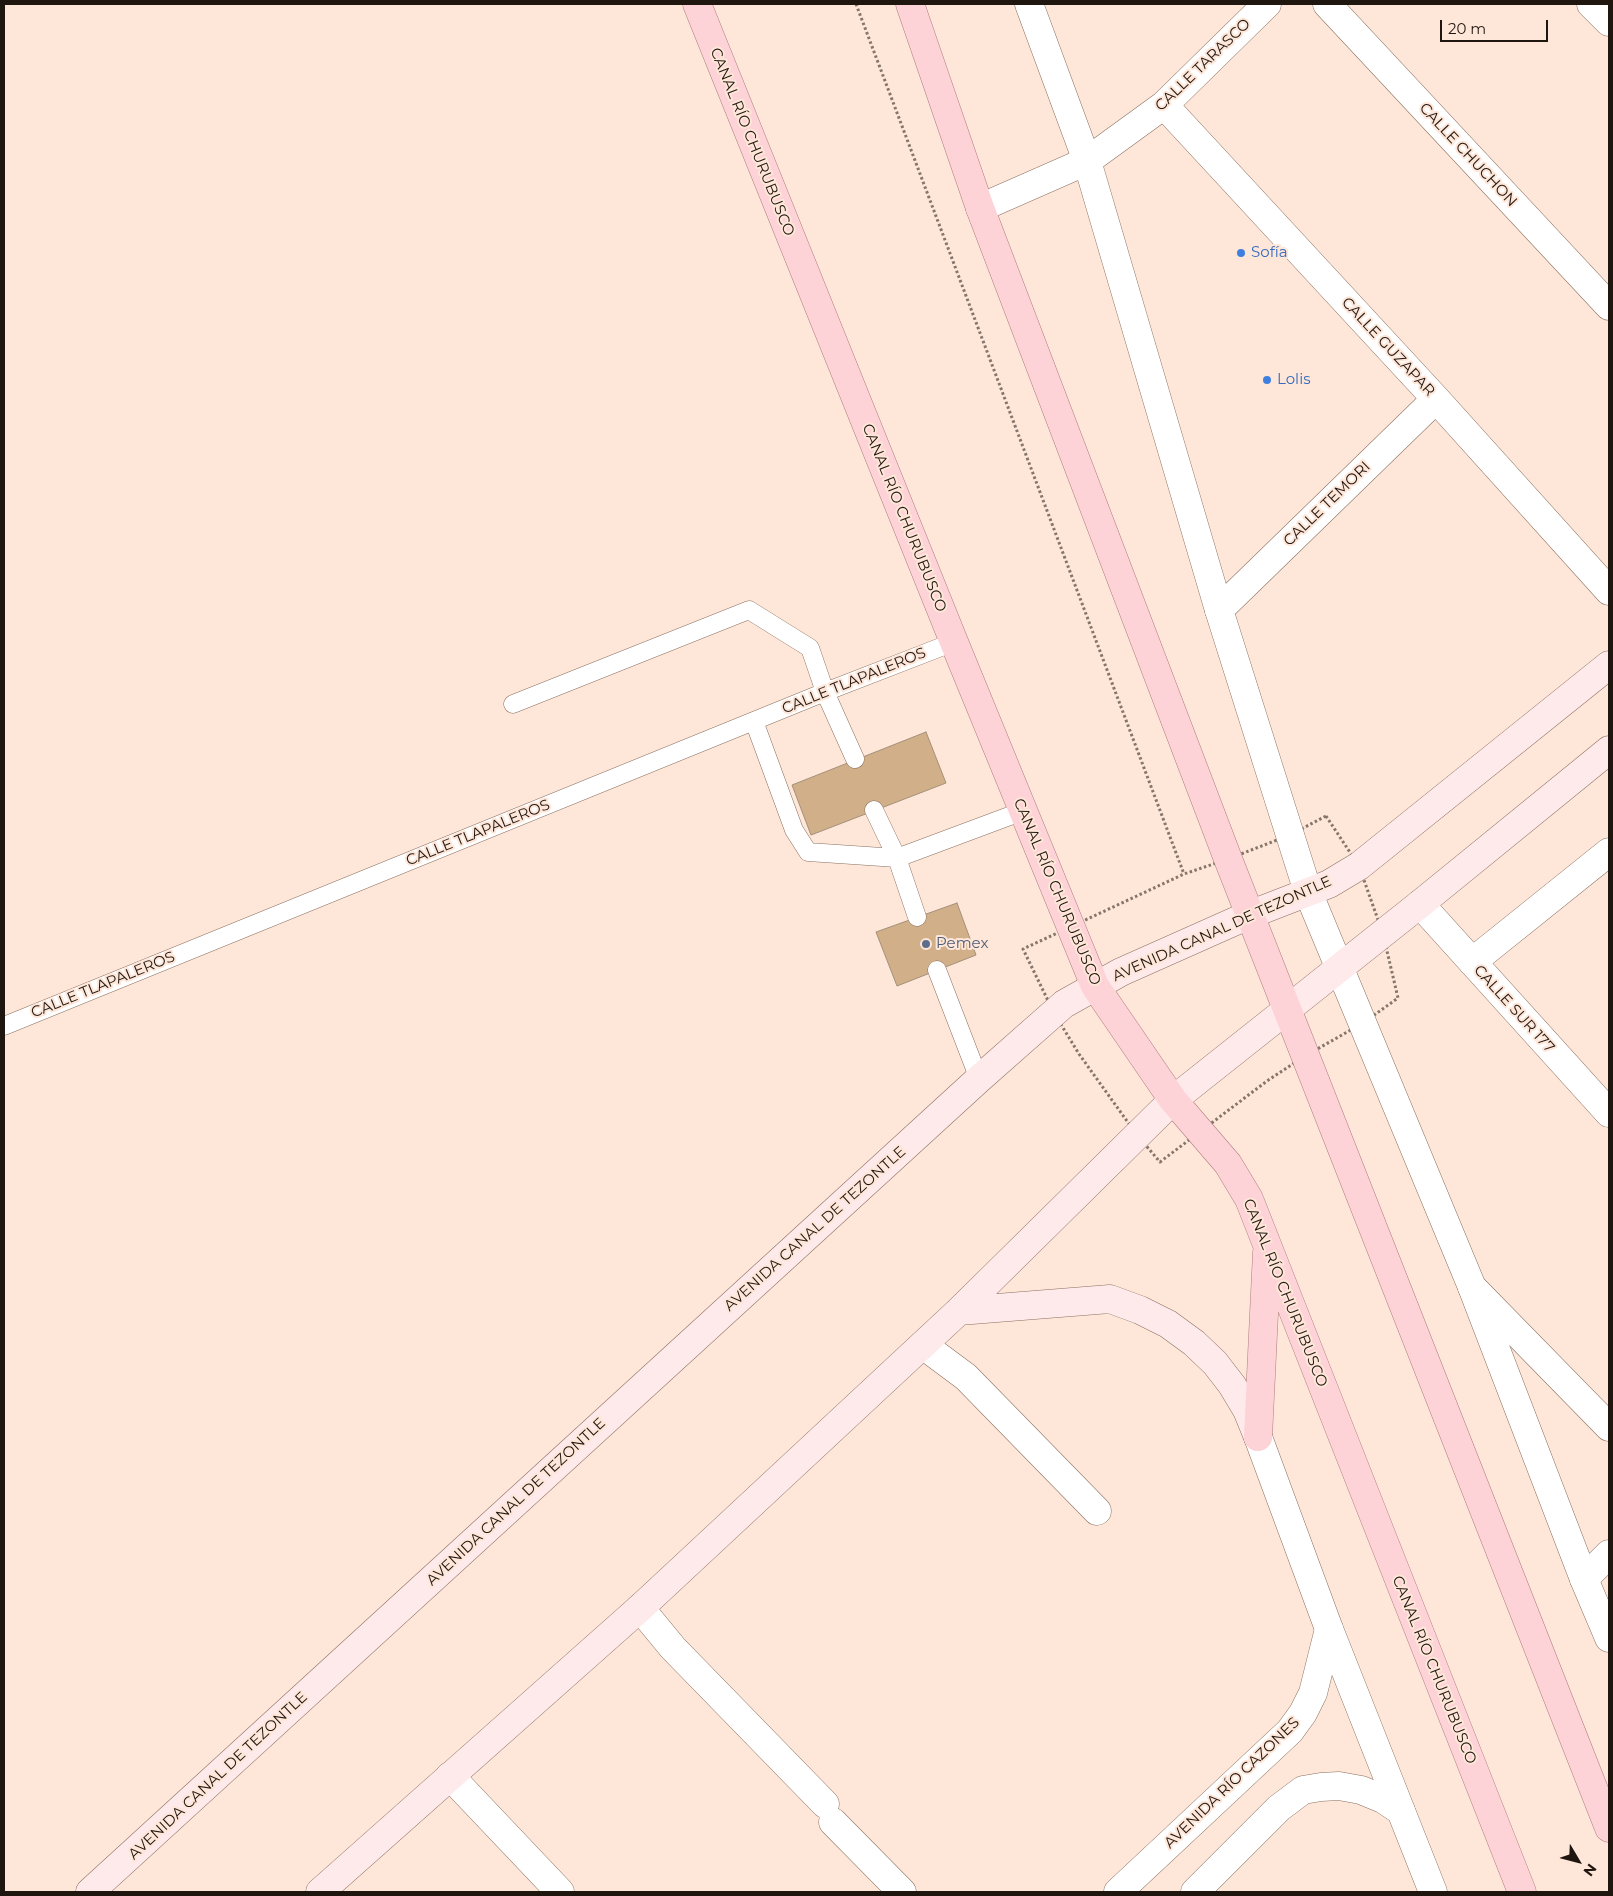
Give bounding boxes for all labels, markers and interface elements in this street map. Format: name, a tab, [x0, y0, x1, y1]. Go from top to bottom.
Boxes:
scale bar	[1443, 10, 1550, 42]
street label: CALLE TARASCO	[1152, 15, 1254, 115]
text: 20 m	[1448, 19, 1486, 38]
street label: CANAL RÍO CHURUBUSCO	[706, 45, 798, 239]
street label: CALLE CHUCHON	[1415, 99, 1521, 211]
place label: Sofía	[1251, 244, 1288, 262]
marker: Sofía	[1235, 247, 1247, 259]
street label: CALLE GUZAPAR	[1338, 294, 1438, 400]
place label: Lolis	[1277, 371, 1311, 389]
marker: Lolis	[1261, 374, 1273, 386]
street label: CANAL RÍO CHURUBUSCO	[858, 421, 950, 615]
street label: CALLE TEMORI	[1280, 458, 1374, 550]
street label: CALLE TLAPALEROS	[780, 644, 928, 718]
street label: CALLE TLAPALEROS	[404, 796, 552, 870]
street label: CANAL RÍO CHURUBUSCO	[1009, 796, 1105, 988]
street label: AVENIDA CANAL DE TEZONTLE	[1110, 872, 1334, 986]
place label: Pemex	[936, 935, 988, 953]
marker: Pemex	[920, 938, 932, 950]
street label: CALLE TLAPALEROS	[29, 948, 177, 1022]
street label: CALLE SUR 177	[1470, 961, 1558, 1057]
street label: AVENIDA CANAL DE TEZONTLE	[721, 1143, 909, 1315]
street label: CANAL RÍO CHURUBUSCO	[1239, 1196, 1331, 1390]
street label: AVENIDA CANAL DE TEZONTLE	[423, 1414, 609, 1590]
street label: CANAL RÍO CHURUBUSCO	[1388, 1573, 1480, 1767]
street label: AVENIDA CANAL DE TEZONTLE	[125, 1688, 311, 1864]
street label: AVENIDA RÍO CAZONES	[1161, 1714, 1303, 1852]
north arrow	[1553, 1836, 1603, 1886]
text: N	[1579, 1860, 1601, 1880]

